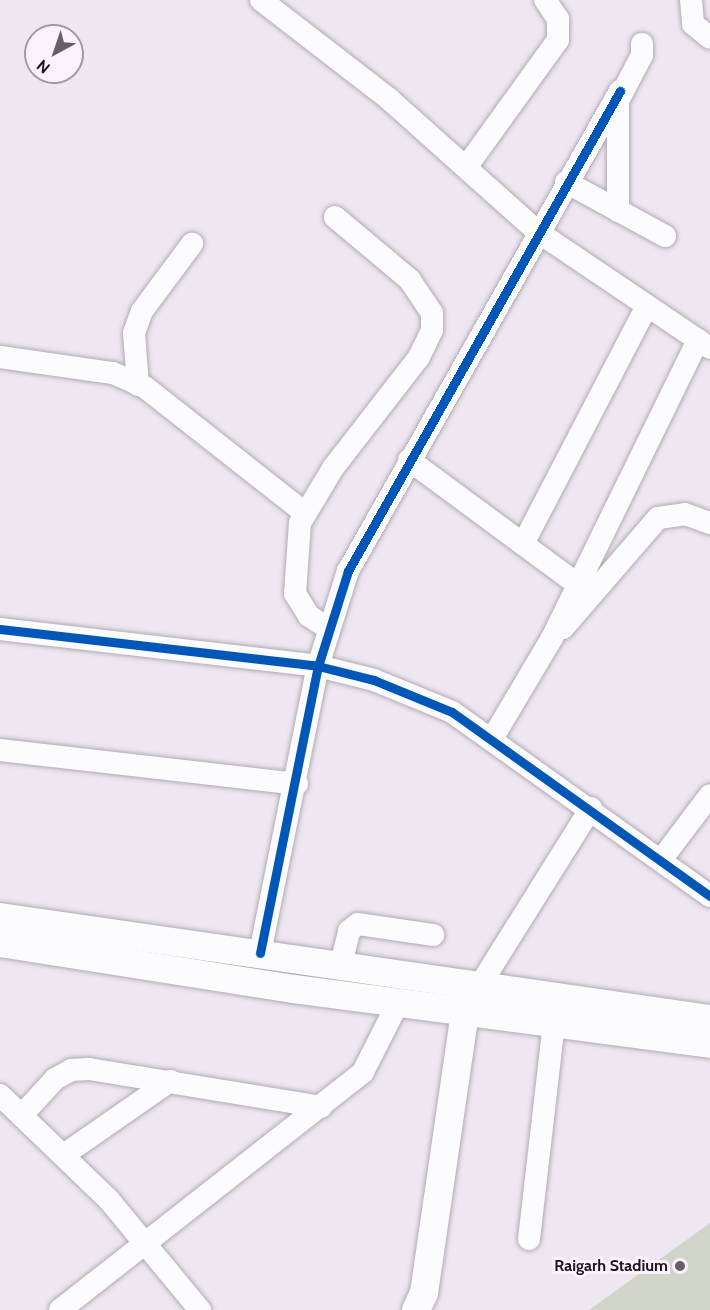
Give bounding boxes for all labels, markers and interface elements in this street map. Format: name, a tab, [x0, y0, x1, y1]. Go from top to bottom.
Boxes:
north arrow	[24, 24, 84, 84]
text: N	[33, 56, 54, 78]
place label: Raigarh Stadium	[554, 1256, 668, 1276]
marker: Raigarh Stadium	[673, 1259, 687, 1273]

